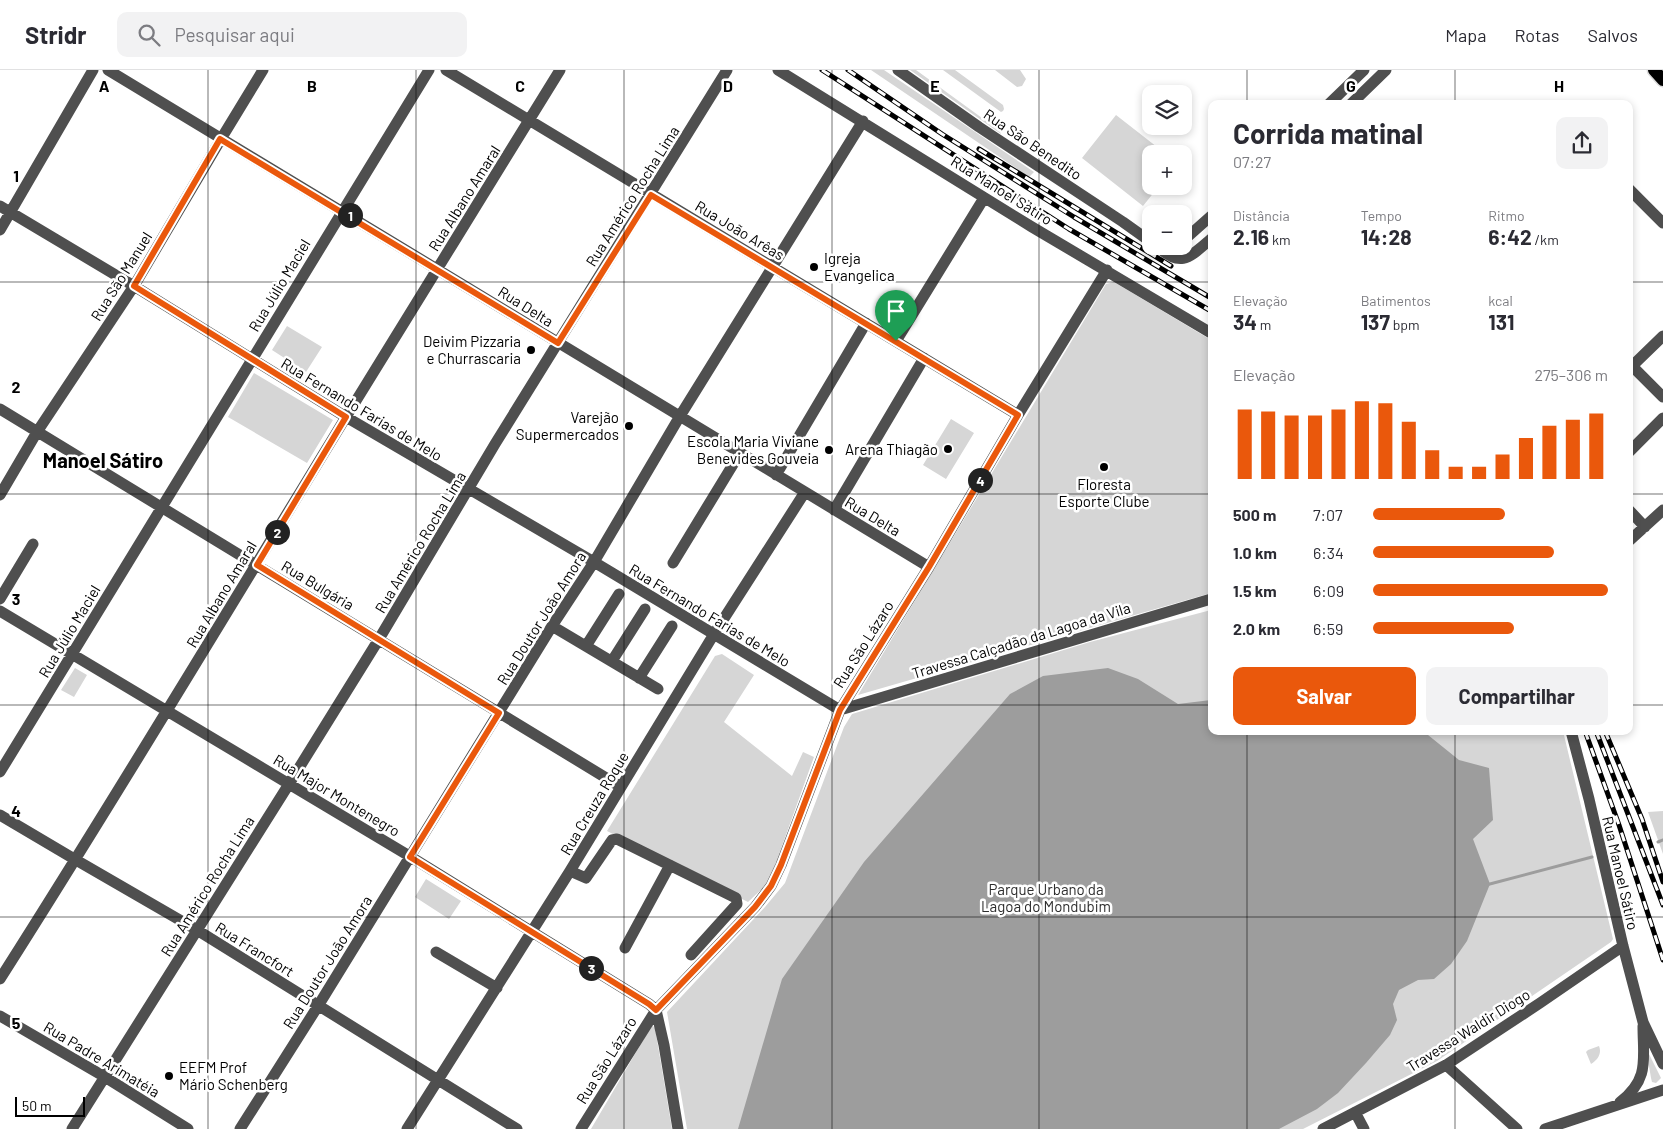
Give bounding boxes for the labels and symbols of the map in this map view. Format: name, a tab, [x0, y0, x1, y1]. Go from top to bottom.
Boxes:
text: A	[99, 76, 110, 95]
text: B	[307, 76, 317, 95]
text: C	[515, 76, 525, 95]
text: D	[723, 76, 733, 95]
text: E	[930, 76, 940, 95]
text: G	[1346, 76, 1356, 95]
text: H	[1554, 76, 1564, 95]
street label: Rua São Benedito	[981, 105, 1085, 183]
street label: Rua Américo Rocha Lima	[582, 123, 682, 269]
street label: Rua Albano Amaral	[424, 142, 504, 254]
street label: Rua Manoel Sátiro	[948, 152, 1056, 228]
text: 1	[13, 166, 19, 185]
street label: Rua João Arêas	[692, 196, 788, 264]
pin: 1	[338, 202, 362, 228]
street label: Rua São Manuel	[87, 228, 155, 324]
street label: Rua Júlio Maciel	[244, 236, 314, 334]
place label: Igreja Evangelica	[824, 249, 895, 284]
marker: Igreja Evangelica	[808, 261, 820, 273]
street label: Rua Delta	[495, 282, 557, 330]
pin	[875, 290, 917, 341]
place label: Deivim Pizzaria e Churrascaria	[423, 332, 521, 367]
marker: Deivim Pizzaria e Churrascaria	[525, 344, 537, 356]
street label: Rua Fernando Farias de Melo	[278, 354, 446, 464]
text: 2	[12, 377, 21, 396]
place label: Varejão Supermercados	[516, 408, 619, 443]
marker: Varejão Supermercados	[623, 420, 635, 432]
place label: Escola Maria Viviane Benevides Gouveia	[687, 432, 819, 467]
place label: Arena Thiagão	[845, 440, 938, 458]
marker: Arena Thiagão	[942, 443, 954, 455]
marker: Escola Maria Viviane Benevides Gouveia	[823, 444, 835, 456]
district label: Manoel Sátiro	[43, 448, 163, 472]
marker: Floresta Esporte Clube	[1098, 461, 1110, 473]
street label: Rua Américo Rocha Lima	[371, 468, 469, 616]
pin: 4	[968, 468, 992, 492]
place label: Floresta Esporte Clube	[1058, 475, 1150, 510]
street label: Rua Delta	[842, 492, 904, 540]
pin: 2	[264, 520, 290, 544]
street label: Rua Albano Amaral	[182, 537, 260, 651]
street label: Rua Doutor João Amora	[493, 548, 589, 688]
street label: Rua Bulgária	[279, 556, 357, 614]
street label: Rua Fernando Farias de Melo	[626, 560, 794, 670]
street label: Rua Júlio Maciel	[34, 582, 104, 680]
text: 3	[12, 589, 20, 608]
street label: Rua São Lázaro	[829, 597, 897, 691]
street label: Travessa Calçadão da Lagoa da Vila	[910, 598, 1132, 682]
street label: Rua Creuza Roque	[556, 748, 632, 858]
street label: Rua Major Montenegro	[270, 750, 404, 840]
text: 4	[11, 801, 21, 820]
street label: Rua Américo Rocha Lima	[157, 813, 257, 959]
street label: Rua Manoel Sátiro	[1599, 814, 1643, 932]
park label: Parque Urbano da Lagoa do Mondubim	[981, 880, 1111, 915]
street label: Rua Doutor João Amora	[279, 892, 375, 1032]
street label: Rua Francfort	[212, 918, 298, 980]
pin: 3	[578, 956, 604, 980]
street label: Travessa Waldir Diogo	[1403, 985, 1533, 1075]
text: 5	[12, 1013, 21, 1032]
street label: Rua São Lázaro	[572, 1013, 640, 1107]
street label: Rua Padre Arimatéia	[41, 1017, 163, 1101]
place label: EEFM Prof Mário Schenberg	[179, 1058, 288, 1093]
marker: EEFM Prof Mário Schenberg	[163, 1070, 175, 1082]
scale bar	[15, 1094, 85, 1117]

